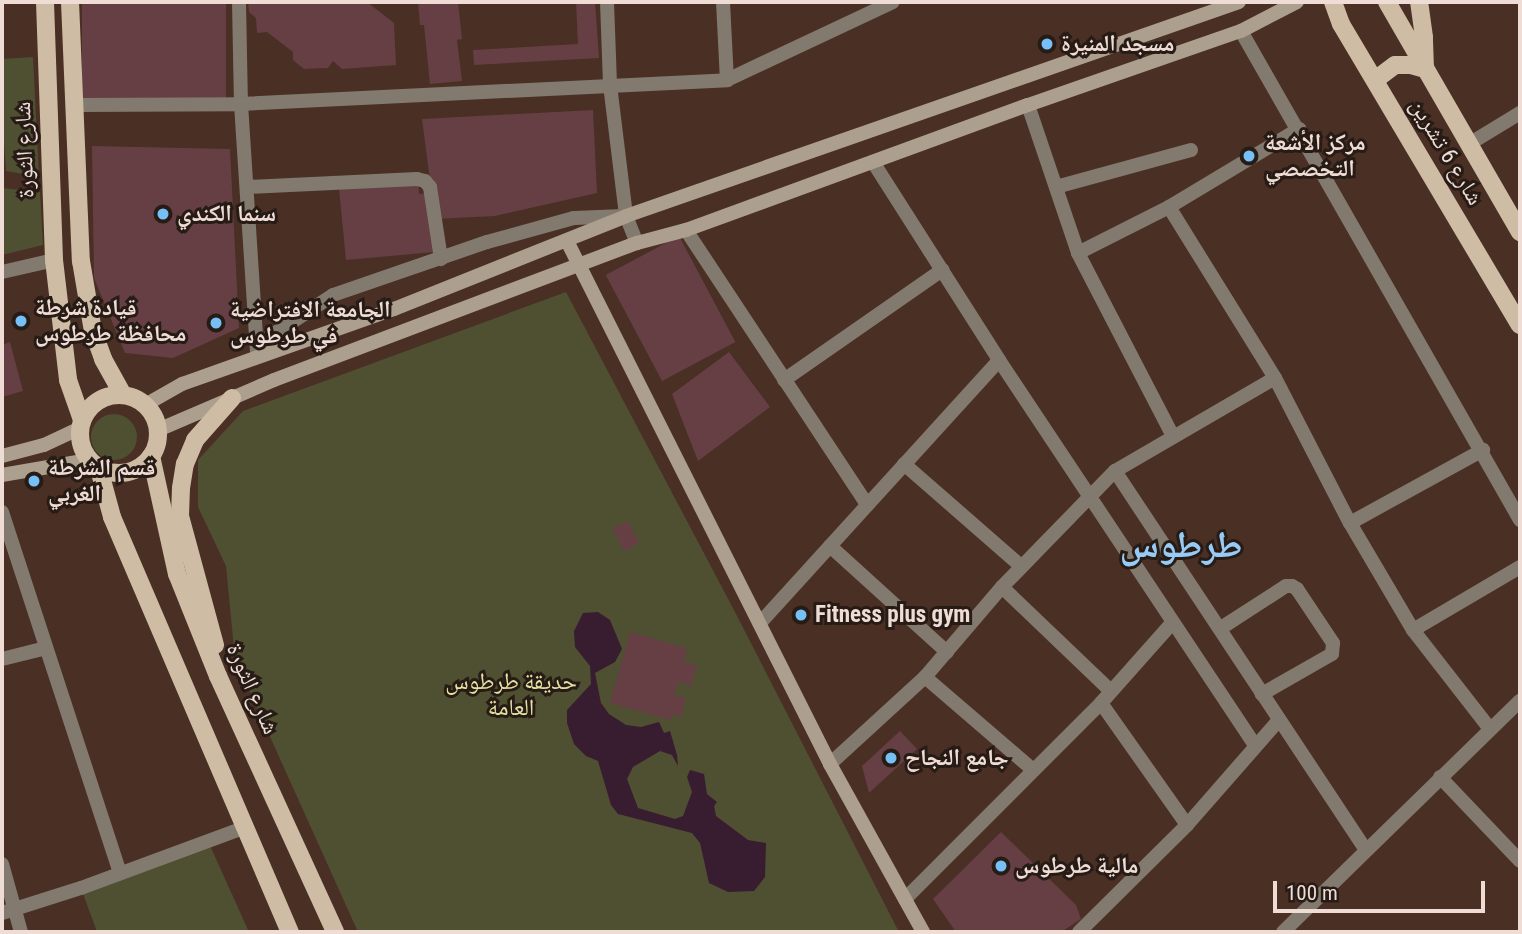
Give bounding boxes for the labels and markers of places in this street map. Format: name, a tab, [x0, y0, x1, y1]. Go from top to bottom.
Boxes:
place label: مسجد المنيرة	[1061, 30, 1174, 58]
marker: مسجد المنيرة	[1039, 36, 1055, 52]
place label: مركز الأشعة التخصصي	[1265, 129, 1366, 183]
marker: مركز الأشعة التخصصي	[1239, 146, 1259, 166]
place label: سنما الكندي	[177, 200, 276, 228]
marker: سنما الكندي	[155, 206, 171, 222]
place label: قيادة شرطة محافظة طرطوس	[35, 294, 186, 348]
place label: الجامعة الافتراضية في طرطوس	[230, 296, 391, 350]
marker: قيادة شرطة محافظة طرطوس	[13, 313, 29, 329]
marker: الجامعة الافتراضية في طرطوس	[208, 315, 224, 331]
place label: قسم الشرطة الغربي	[48, 454, 155, 508]
marker: قسم الشرطة الغربي	[26, 473, 42, 489]
place label: Fitness plus gym	[815, 601, 970, 629]
marker: Fitness plus gym	[793, 607, 809, 623]
place label: جامع النجاح	[905, 744, 1009, 772]
marker: جامع النجاح	[883, 750, 899, 766]
place label: مالية طرطوس	[1015, 852, 1138, 880]
marker: مالية طرطوس	[993, 858, 1009, 874]

